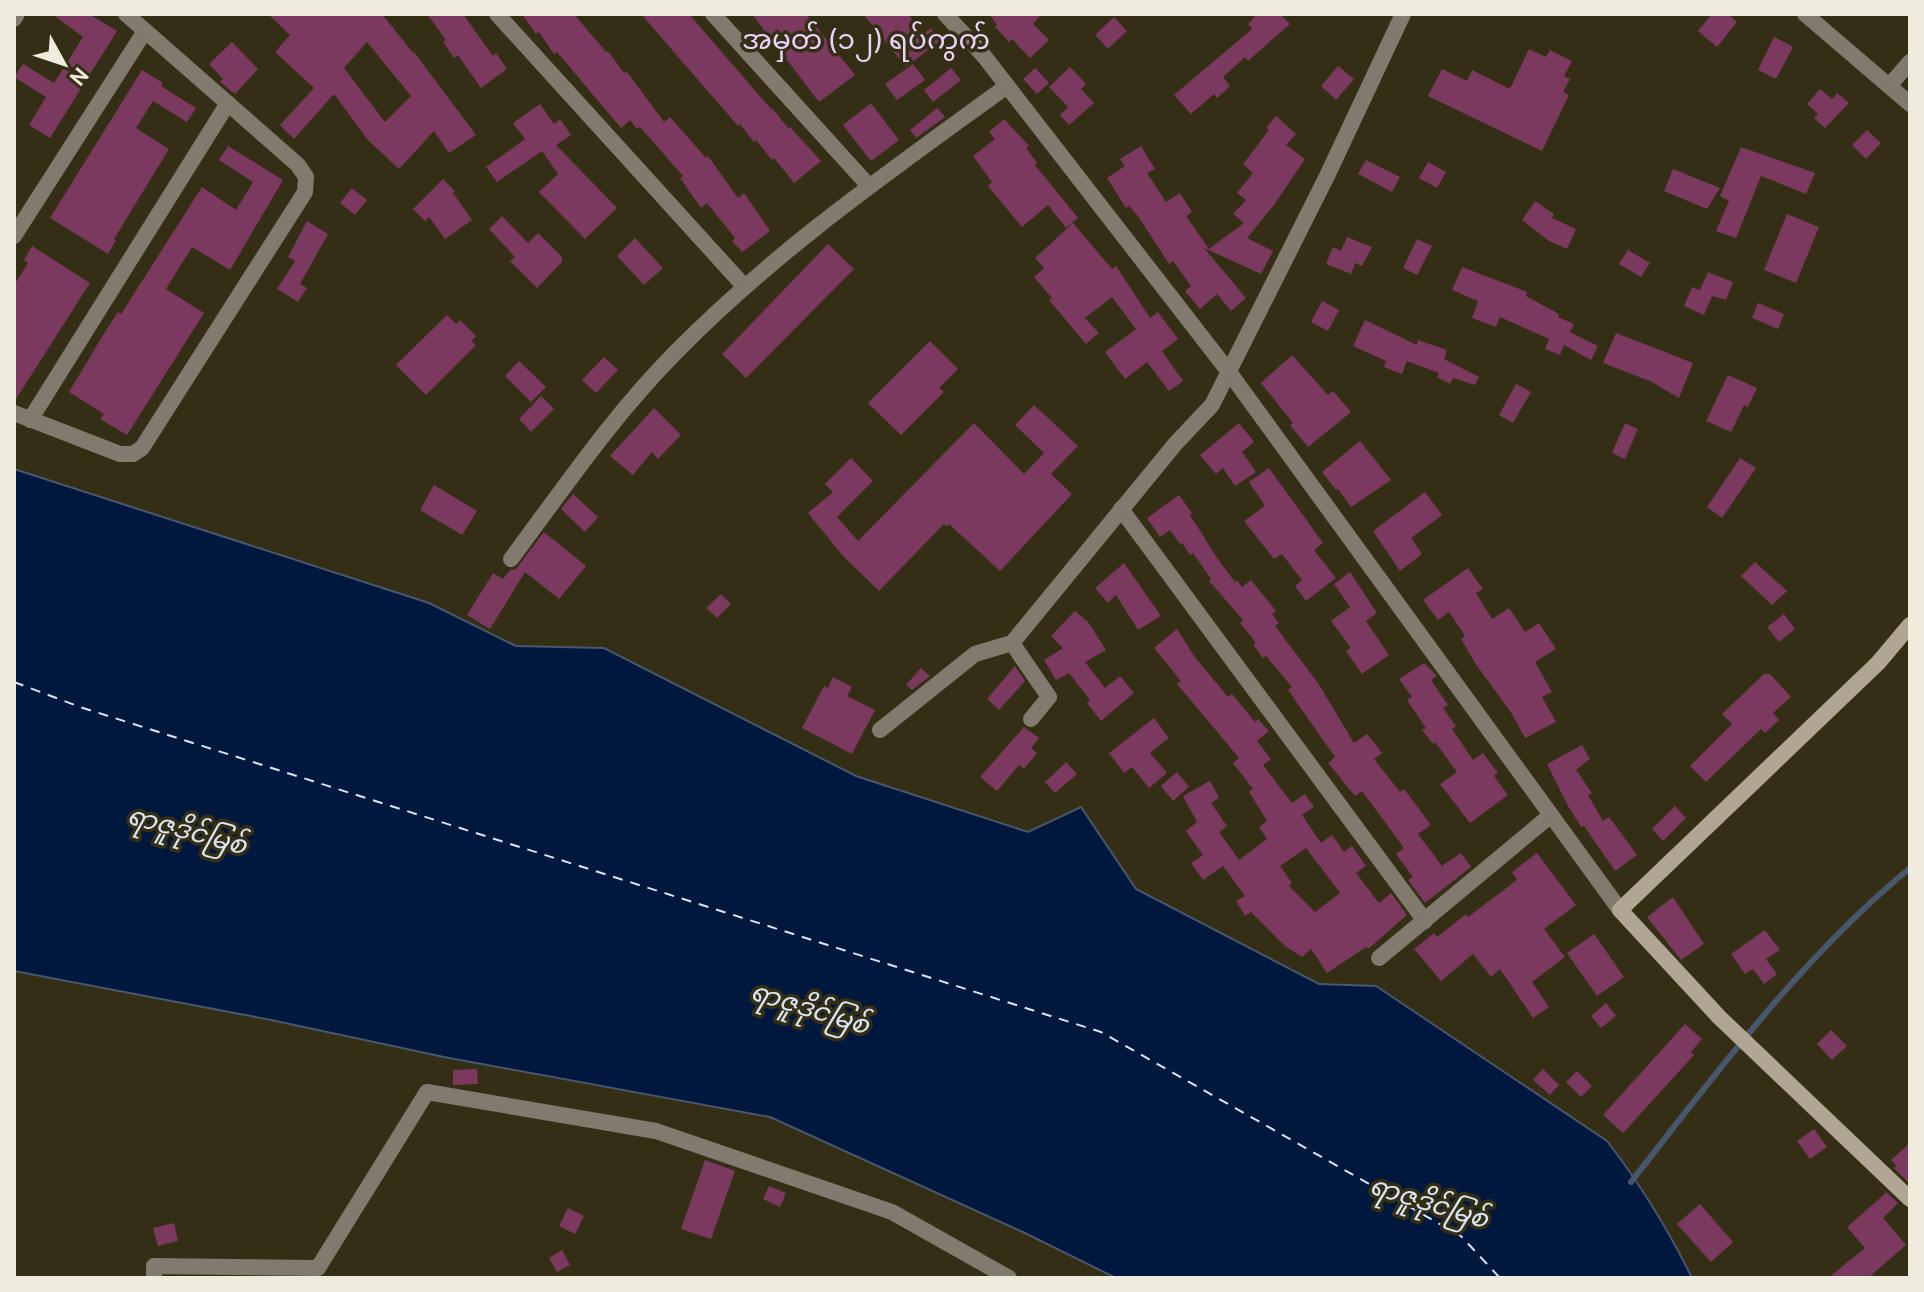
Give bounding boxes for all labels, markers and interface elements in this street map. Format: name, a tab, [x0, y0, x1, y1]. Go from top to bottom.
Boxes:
district label: အမှတ် (၁၂) ရပ်ကွက်	[742, 21, 990, 62]
north arrow	[24, 24, 104, 104]
text: N	[64, 62, 94, 91]
water label: ရာဇူဒိုင်မြစ်	[122, 797, 253, 868]
water label: ရာဇူဒိုင်မြစ်	[745, 973, 876, 1048]
water label: ရာဇူဒိုင်မြစ်	[1364, 1167, 1495, 1242]

